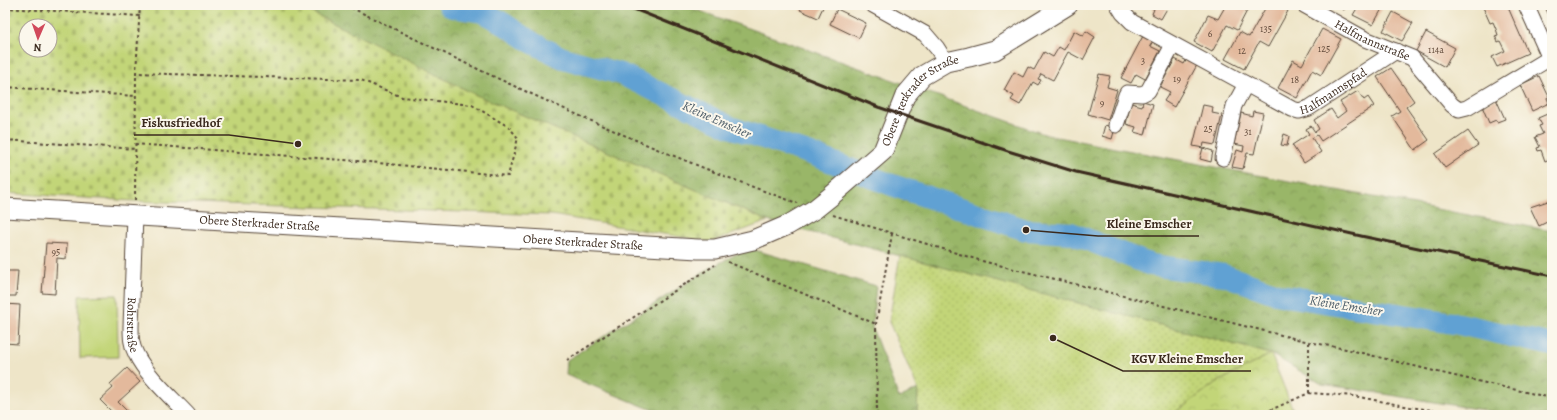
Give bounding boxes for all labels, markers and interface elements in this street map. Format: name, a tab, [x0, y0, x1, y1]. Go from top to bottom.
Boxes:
street label: Halfmannstraße	[1332, 16, 1412, 64]
north arrow	[18, 18, 58, 58]
house number: 135	[1260, 22, 1272, 35]
house number: 6	[1208, 27, 1213, 40]
text: N	[33, 40, 42, 55]
house number: 125	[1318, 42, 1330, 55]
house number: 114a	[1428, 43, 1444, 56]
house number: 12	[1238, 44, 1246, 57]
street label: Obere Sterkrader Straße	[878, 51, 960, 149]
house number: 3	[1141, 54, 1145, 67]
street label: Halfmannspfad	[1298, 64, 1370, 118]
house number: 19	[1173, 72, 1181, 85]
house number: 18	[1291, 73, 1299, 86]
house number: 9	[1100, 96, 1105, 109]
water label: Kleine Emscher	[680, 97, 754, 142]
callout: Fiskusfriedhof	[134, 110, 229, 135]
text: Fiskusfriedhof	[141, 114, 223, 131]
house number: 25	[1203, 122, 1213, 135]
house number: 31	[1244, 125, 1252, 138]
callout: Kleine Emscher	[1098, 211, 1199, 236]
street label: Obere Sterkrader Straße	[199, 212, 320, 235]
text: Kleine Emscher	[1107, 215, 1192, 232]
street label: Obere Sterkrader Straße	[523, 231, 643, 254]
house number: 95	[52, 245, 60, 258]
water label: Kleine Emscher	[1308, 291, 1384, 320]
street label: Rohrstraße	[123, 297, 142, 355]
callout: KGV Kleine Emscher	[1123, 346, 1251, 371]
text: KGV Kleine Emscher	[1131, 350, 1244, 367]

